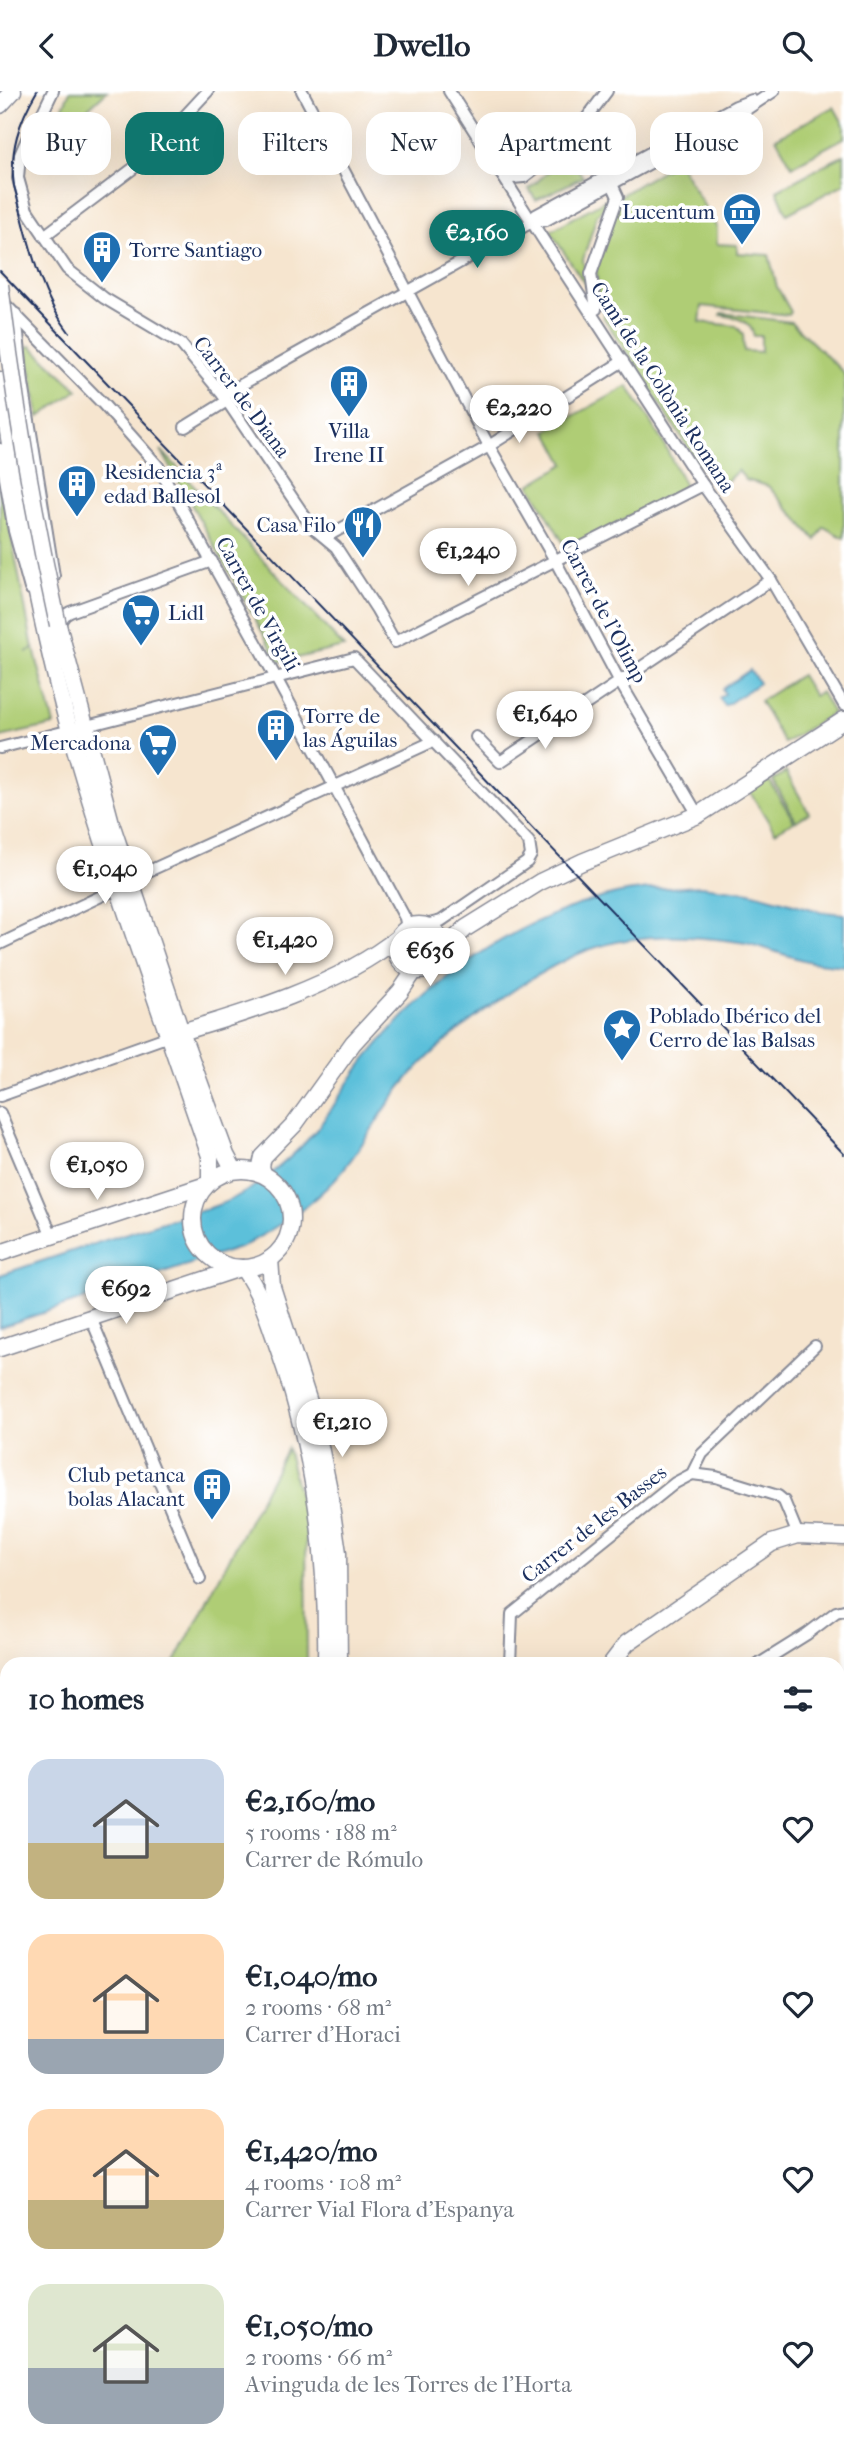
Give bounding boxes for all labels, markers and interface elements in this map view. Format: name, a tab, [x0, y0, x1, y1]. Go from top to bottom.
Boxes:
icon: back	[28, 27, 66, 65]
text: Dwello	[373, 27, 471, 64]
icon: search	[778, 27, 816, 65]
chip: Buy	[21, 112, 111, 175]
chip: Rent	[125, 112, 224, 175]
chip: Filters	[238, 112, 352, 175]
chip: New	[366, 112, 461, 175]
chip: Apartment	[475, 112, 636, 175]
chip: House	[650, 112, 763, 175]
museum icon: Lucentum	[721, 191, 763, 246]
place label: Lucentum	[622, 200, 716, 224]
pin: €2,160	[420, 211, 534, 270]
text: €2,160	[445, 219, 509, 246]
building icon: Torre Santiago	[81, 229, 123, 284]
place label: Torre Santiago	[129, 238, 262, 262]
street label: Camí de la Colònia Romana	[586, 277, 740, 497]
street label: Carrer de Diana	[189, 332, 296, 463]
building icon: Villa Irene II	[328, 363, 370, 418]
pin: €2,220	[462, 385, 576, 445]
text: €2,220	[486, 394, 552, 421]
place label: Villa Irene II	[314, 419, 384, 467]
place label: Residencia 3ª edad Ballesol	[104, 460, 223, 508]
building icon: Residencia 3ª edad Ballesol	[56, 463, 98, 518]
restaurant icon: Casa Filo	[342, 504, 384, 559]
place label: Casa Filo	[256, 513, 336, 537]
pin: €1,240	[411, 529, 525, 588]
street label: Carrer de Virgili	[211, 533, 305, 675]
street label: Carrer de l'Olimp	[556, 535, 652, 687]
text: €1,240	[436, 537, 500, 564]
supermarket icon: Lidl	[120, 592, 162, 647]
place label: Lidl	[168, 601, 204, 625]
pin: €1,640	[488, 691, 602, 751]
text: €1,640	[512, 700, 578, 727]
place label: Torre de las Águilas	[302, 704, 398, 752]
building icon: Torre de las Águilas	[255, 707, 297, 762]
supermarket icon: Mercadona	[137, 722, 179, 777]
place label: Mercadona	[30, 731, 131, 755]
pin: €1,040	[48, 847, 162, 906]
text: €1,040	[72, 855, 138, 882]
pin: €1,420	[228, 917, 342, 977]
text: €1,420	[252, 926, 318, 953]
pin: €636	[389, 929, 471, 988]
text: €636	[406, 937, 454, 964]
place label: Poblado Ibérico del Cerro de las Balsas	[649, 1004, 821, 1052]
place icon: Poblado Ibérico del Cerro de las Balsas	[601, 1007, 643, 1062]
pin: €1,050	[40, 1143, 154, 1202]
text: €1,050	[66, 1151, 128, 1178]
pin: €692	[85, 1267, 167, 1326]
text: €692	[101, 1275, 151, 1302]
pin: €1,210	[285, 1399, 399, 1459]
text: €1,210	[312, 1408, 372, 1435]
street label: Carrer de les Basses	[517, 1460, 671, 1588]
place label: Club petanca bolas Alacant	[67, 1463, 185, 1511]
building icon: Club petanca bolas Alacant	[191, 1466, 233, 1521]
icon: filters	[779, 1680, 817, 1718]
text: 10 homes	[28, 1682, 144, 1717]
text: €2,160/mo	[245, 1784, 375, 1819]
icon: home	[84, 1787, 168, 1871]
icon: heart	[779, 1810, 817, 1848]
text: 5 rooms · 188 m²	[245, 1819, 397, 1846]
text: Carrer de Rómulo	[245, 1846, 423, 1873]
text: €1,040/mo	[245, 1959, 378, 1994]
icon: home	[84, 1962, 168, 2046]
icon: heart	[779, 1985, 817, 2023]
text: 2 rooms · 68 m²	[245, 1994, 391, 2021]
text: Carrer d'Horaci	[245, 2021, 401, 2048]
text: €1,420/mo	[245, 2134, 378, 2169]
icon: home	[84, 2137, 168, 2221]
icon: heart	[779, 2160, 817, 2198]
text: 4 rooms · 108 m²	[245, 2169, 401, 2196]
text: Carrer Vial Flora d'Espanya	[245, 2196, 514, 2223]
text: €1,050/mo	[245, 2309, 373, 2344]
icon: home	[84, 2312, 168, 2396]
icon: heart	[779, 2335, 817, 2373]
text: 2 rooms · 66 m²	[245, 2344, 392, 2371]
text: Avinguda de les Torres de l'Horta	[245, 2371, 572, 2398]

